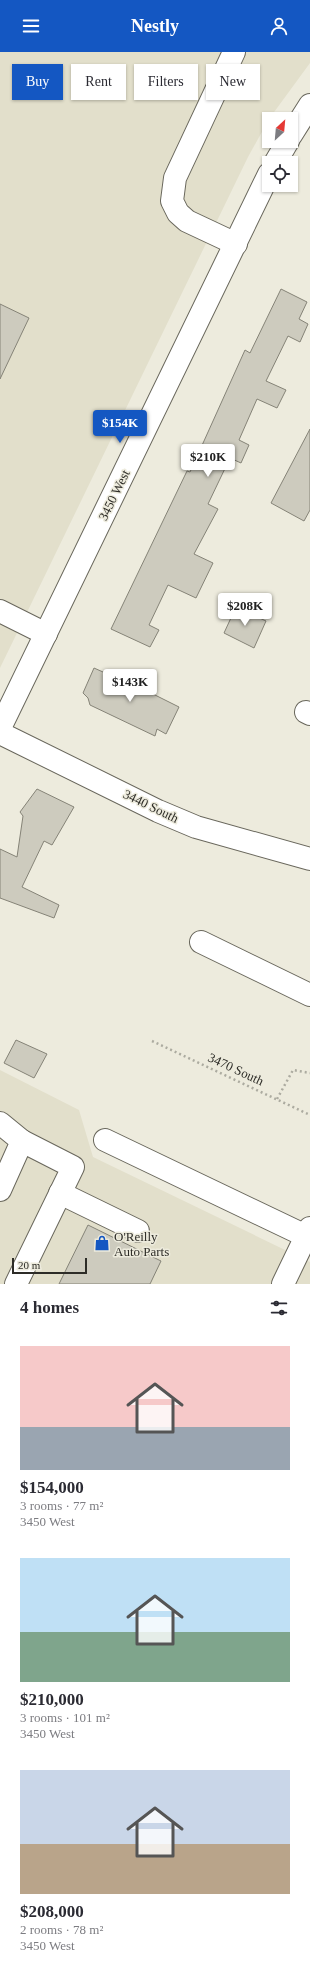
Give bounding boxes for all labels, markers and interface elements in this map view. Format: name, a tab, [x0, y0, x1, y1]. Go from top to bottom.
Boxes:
icon: menu	[20, 15, 42, 37]
icon: person	[268, 15, 290, 37]
text: Nestly	[131, 16, 179, 36]
chip: Buy	[12, 64, 63, 100]
chip: Rent	[71, 64, 126, 100]
chip: Filters	[134, 64, 198, 100]
chip: New	[206, 64, 260, 100]
north arrow	[262, 112, 298, 148]
map controls	[262, 112, 298, 192]
button: locate	[262, 156, 298, 192]
pin: $154K	[92, 410, 148, 444]
text: $154K	[102, 415, 138, 430]
pin: $210K	[180, 444, 236, 478]
text: $210K	[190, 449, 226, 464]
street label: 3450 West	[95, 467, 133, 523]
pin: $208K	[217, 593, 273, 627]
text: $208K	[227, 598, 263, 613]
pin: $143K	[102, 669, 158, 703]
text: $143K	[112, 674, 148, 689]
street label: 3440 South	[121, 786, 182, 826]
street label: 3470 South	[206, 1050, 267, 1089]
place label: O'Reilly Auto Parts	[114, 1229, 169, 1259]
shop icon: O'Reilly Auto Parts	[93, 1234, 111, 1252]
scale bar	[12, 1256, 87, 1275]
text: 20 m	[18, 1259, 40, 1271]
icon: filters	[268, 1297, 290, 1319]
text: 4 homes	[20, 1298, 79, 1317]
icon: home	[119, 1372, 191, 1444]
text: $154,000	[20, 1478, 84, 1497]
text: 3 rooms · 77 m²	[20, 1498, 103, 1513]
text: 3450 West	[20, 1514, 75, 1529]
icon: home	[119, 1584, 191, 1656]
text: $210,000	[20, 1690, 84, 1709]
text: 3 rooms · 101 m²	[20, 1710, 110, 1725]
text: 3450 West	[20, 1726, 75, 1741]
icon: home	[119, 1796, 191, 1868]
text: $208,000	[20, 1902, 84, 1921]
text: 2 rooms · 78 m²	[20, 1922, 103, 1937]
text: 3450 West	[20, 1938, 75, 1953]

